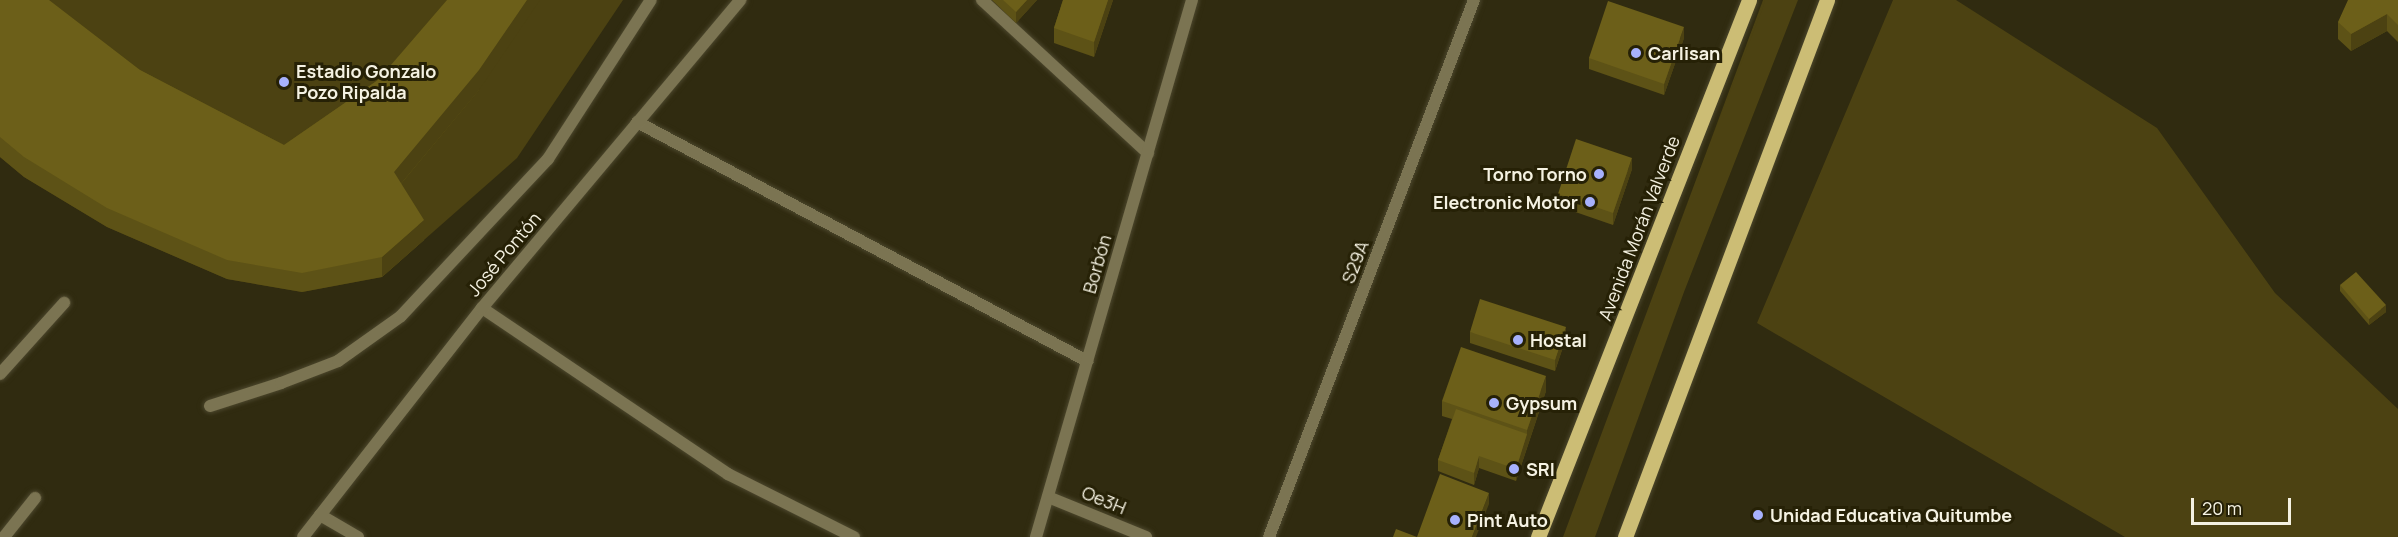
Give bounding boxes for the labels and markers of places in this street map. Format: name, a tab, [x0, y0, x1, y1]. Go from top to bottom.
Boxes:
place label: Carlisan	[1648, 42, 1720, 64]
marker: Carlisan	[1629, 46, 1643, 60]
place label: Estadio Gonzalo Pozo Ripalda	[296, 61, 436, 104]
marker: Estadio Gonzalo Pozo Ripalda	[277, 75, 291, 89]
place label: Torno Torno	[1483, 163, 1587, 185]
marker: Torno Torno	[1592, 167, 1606, 181]
place label: Electronic Motor	[1433, 191, 1578, 213]
marker: Electronic Motor	[1583, 195, 1597, 209]
place label: Hostal	[1530, 329, 1587, 351]
marker: Hostal	[1511, 333, 1525, 347]
place label: Gypsum	[1506, 392, 1577, 414]
marker: Gypsum	[1487, 396, 1501, 410]
place label: SRI	[1526, 458, 1555, 480]
marker: SRI	[1507, 462, 1521, 476]
place label: Unidad Educativa Quitumbe	[1770, 504, 2012, 526]
marker: Unidad Educativa Quitumbe	[1751, 508, 1765, 522]
place label: Pint Auto	[1467, 509, 1548, 531]
marker: Pint Auto	[1448, 513, 1462, 527]

